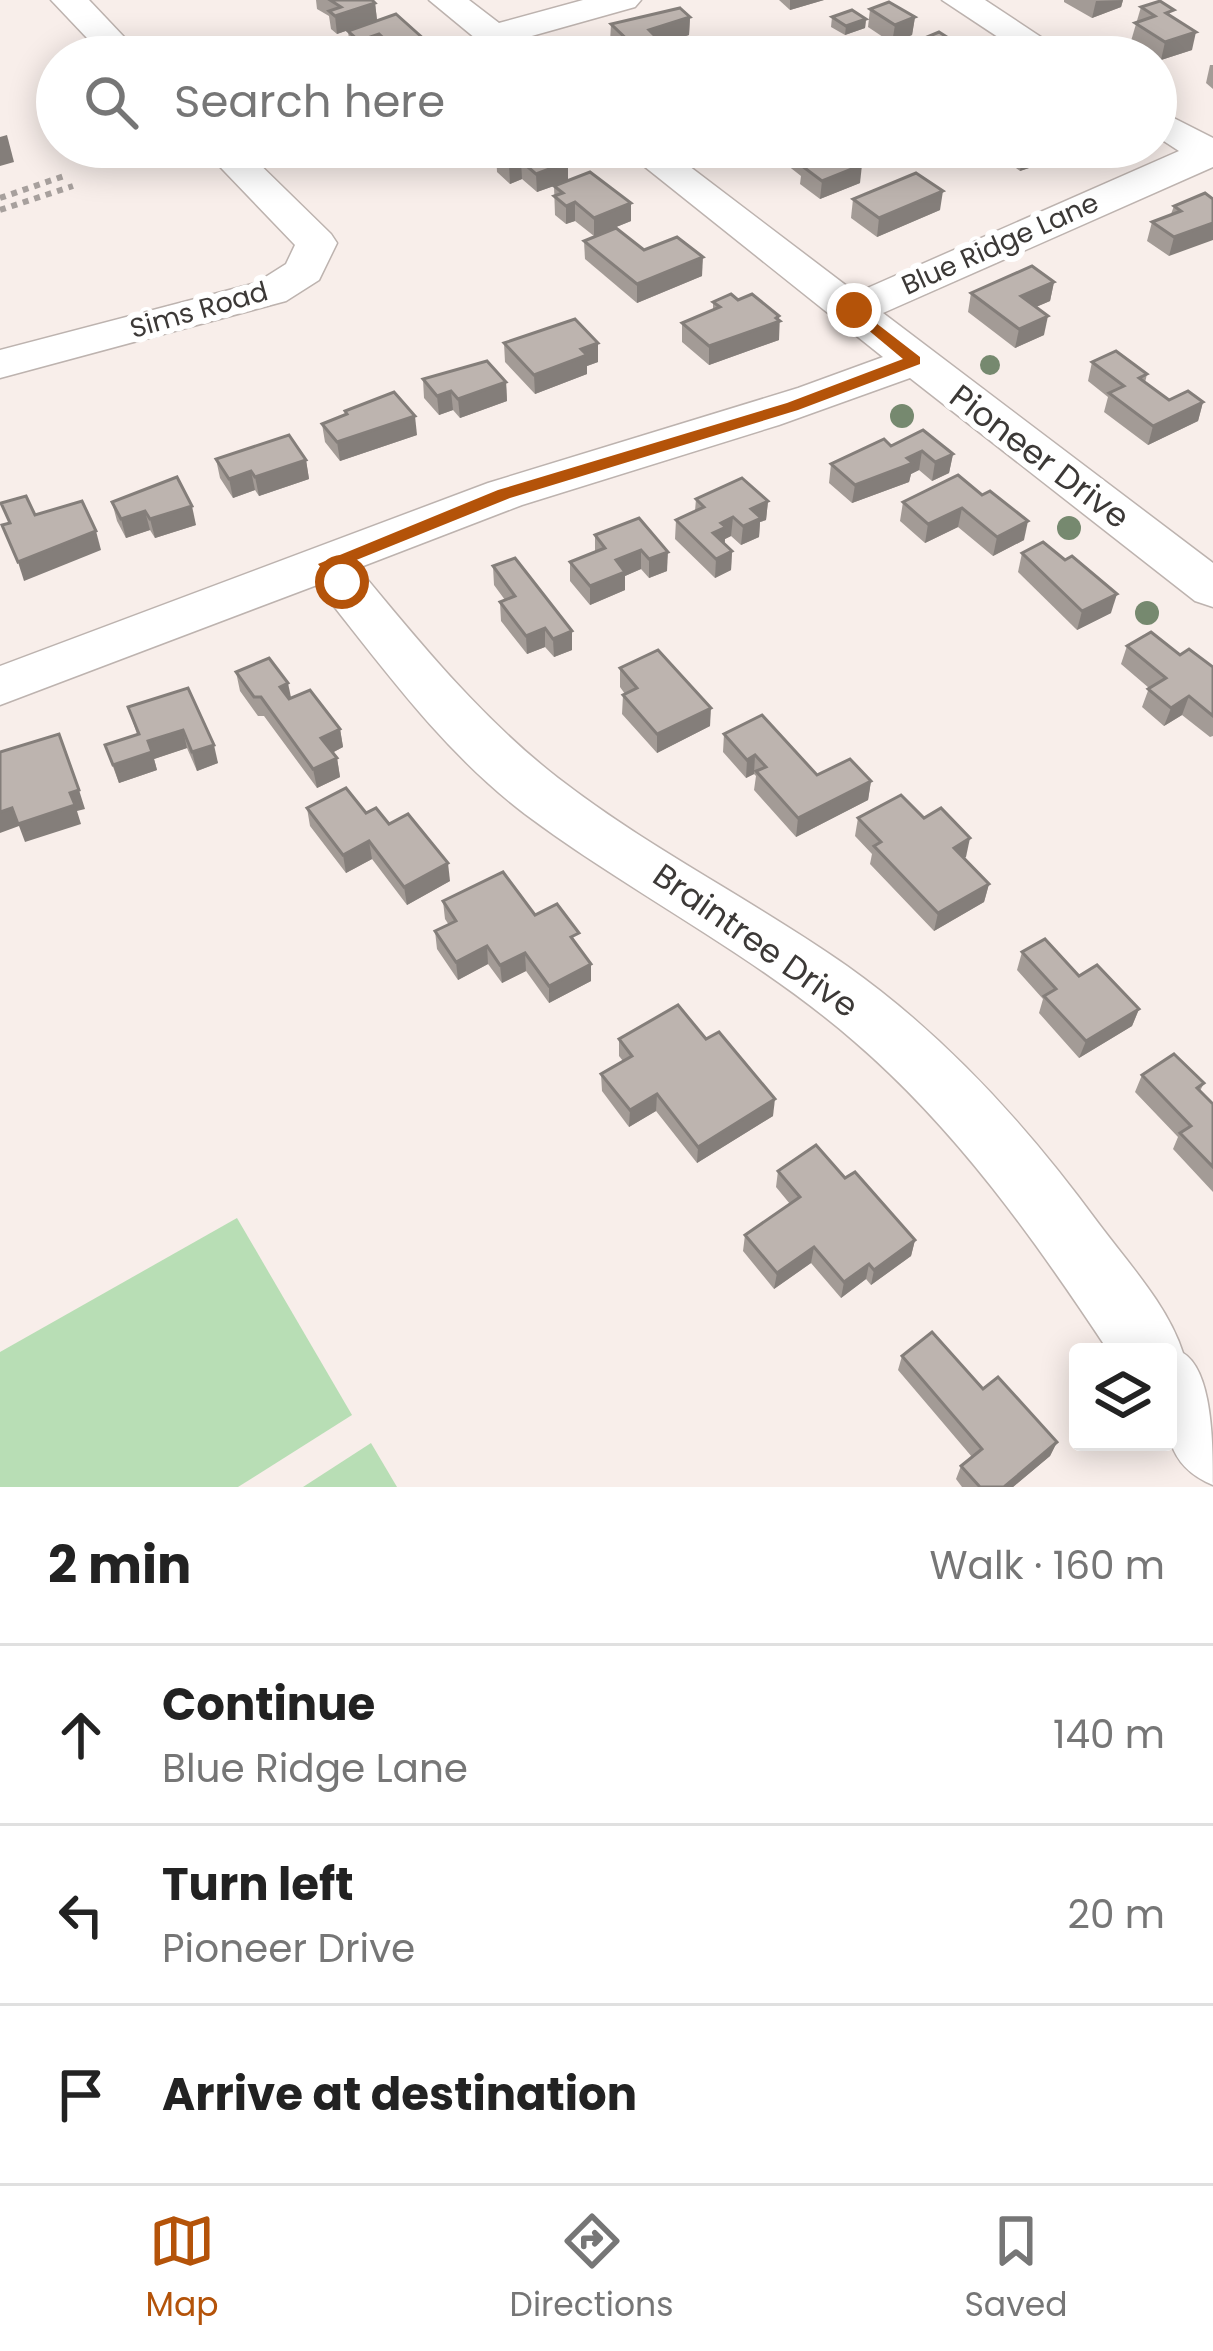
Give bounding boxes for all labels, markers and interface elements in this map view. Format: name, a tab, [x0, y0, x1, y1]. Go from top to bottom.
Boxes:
search box	[36, 36, 1177, 168]
icon: search	[78, 69, 144, 135]
text: Search here	[174, 70, 445, 133]
street label: Blue Ridge Lane	[895, 184, 1104, 304]
street label: Sims Road	[126, 272, 272, 347]
route end	[827, 283, 881, 337]
street label: Pioneer Drive	[940, 373, 1139, 540]
route start	[315, 555, 369, 609]
street label: Braintree Drive	[644, 852, 868, 1029]
map controls	[1069, 1343, 1177, 1451]
button: layers	[1069, 1343, 1177, 1451]
text: 2 min	[48, 1529, 191, 1601]
text: Walk · 160 m	[929, 1538, 1165, 1593]
text: Continue	[162, 1673, 375, 1736]
icon: ahead	[48, 1702, 114, 1768]
text: 140 m	[1053, 1707, 1165, 1762]
text: Blue Ridge Lane	[162, 1741, 468, 1796]
text: Turn left	[162, 1853, 354, 1916]
icon: left	[48, 1882, 114, 1948]
text: 20 m	[1067, 1887, 1165, 1942]
text: Pioneer Drive	[162, 1921, 415, 1976]
icon: arrive	[48, 2062, 114, 2128]
text: Arrive at destination	[162, 2063, 637, 2126]
tab: Map	[146, 2208, 219, 2330]
tab: Directions	[510, 2208, 673, 2330]
tab: Saved	[965, 2208, 1067, 2330]

